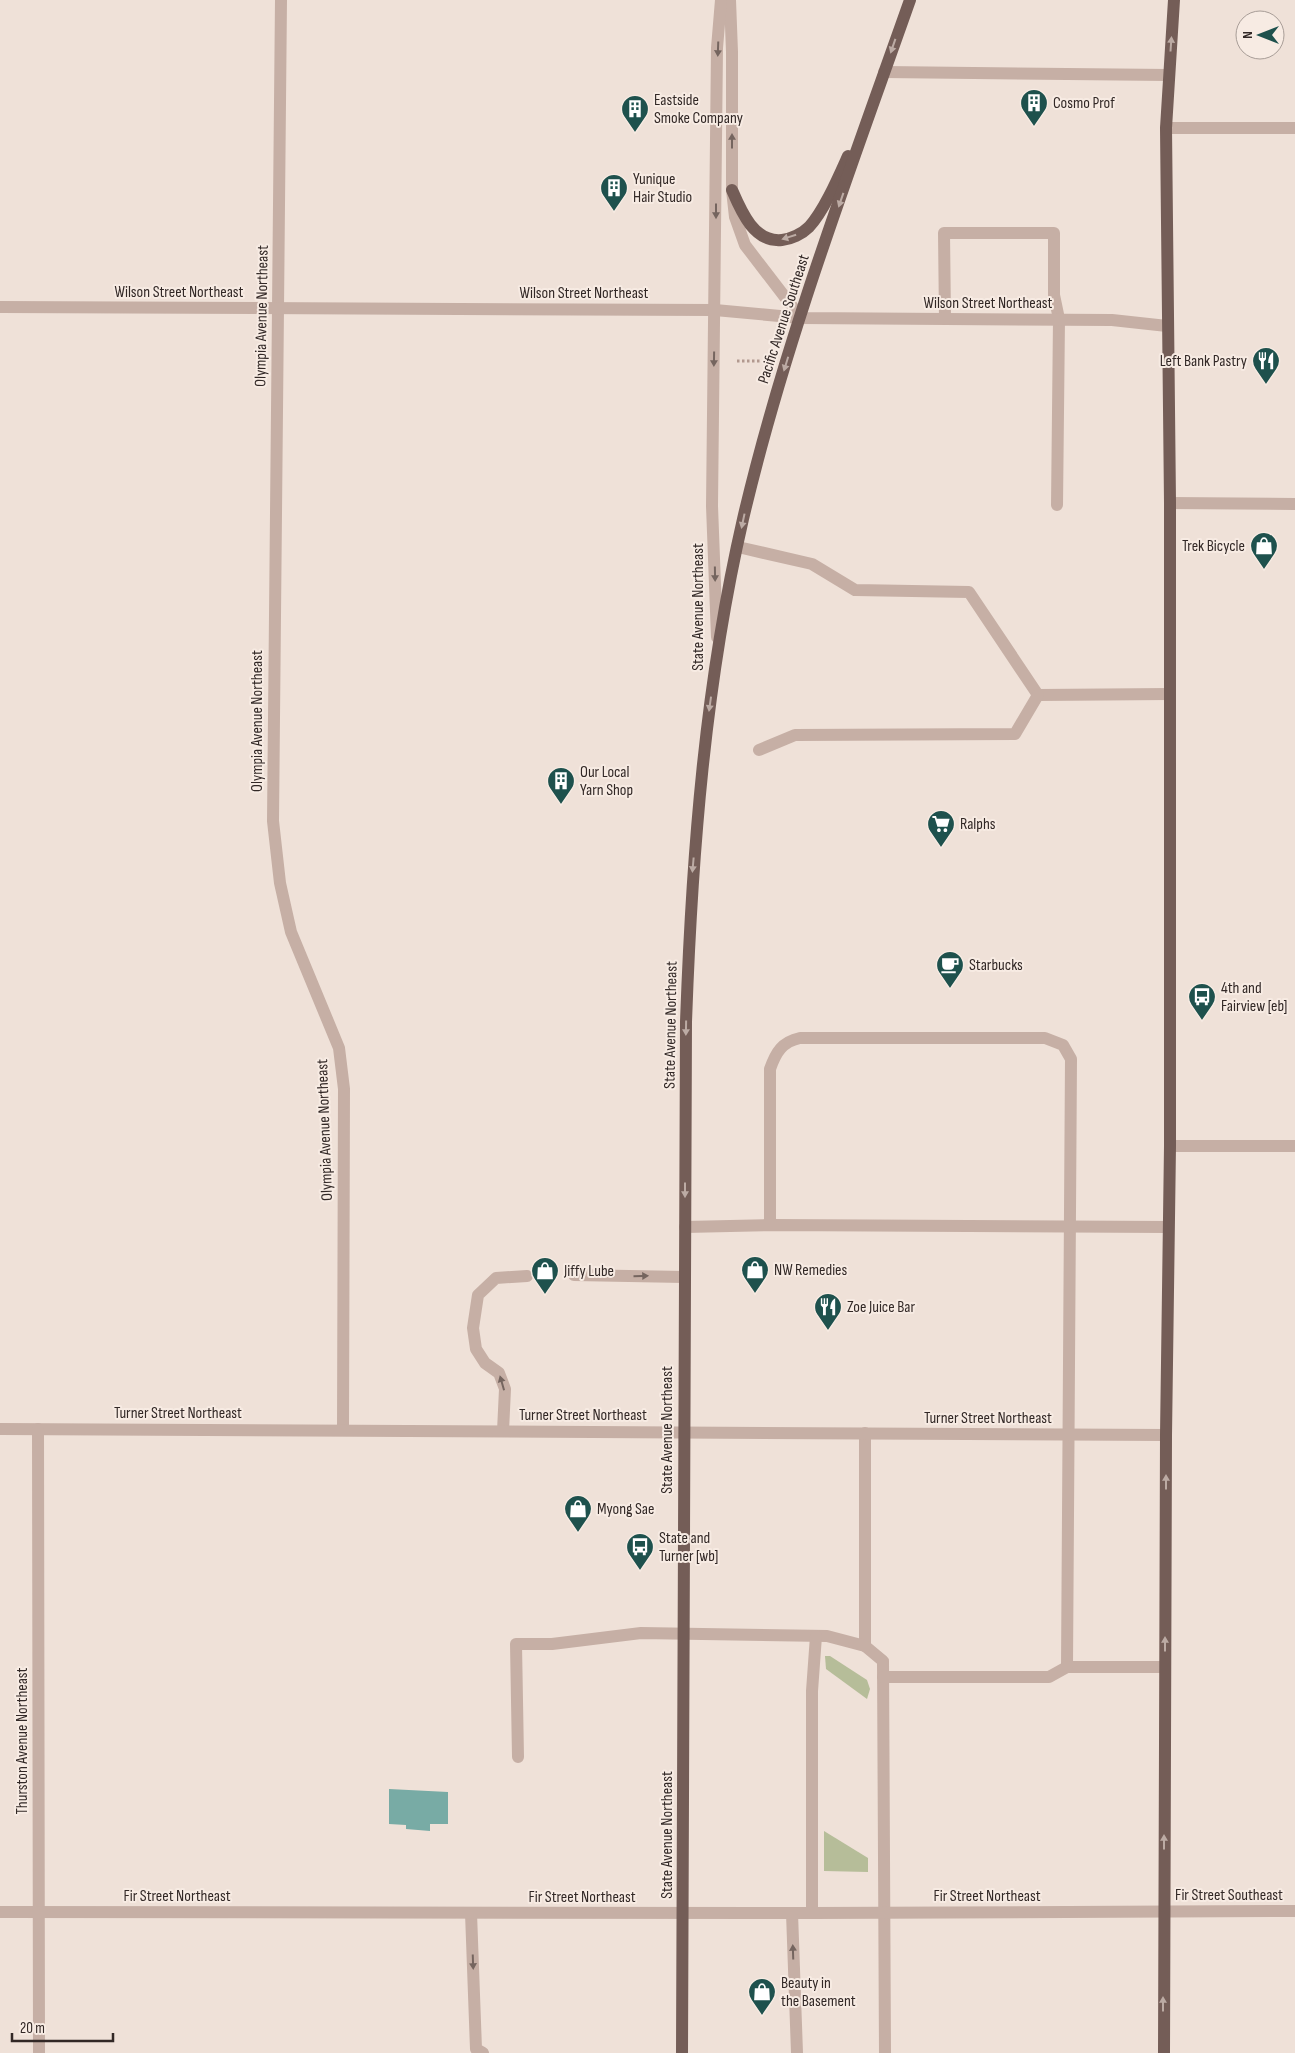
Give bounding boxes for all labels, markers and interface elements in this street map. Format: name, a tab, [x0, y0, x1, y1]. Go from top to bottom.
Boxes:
north arrow	[1235, 10, 1285, 60]
text: N	[1239, 31, 1256, 39]
one-way arrow	[1167, 36, 1175, 52]
one-way arrow	[889, 39, 897, 54]
one-way arrow	[713, 41, 721, 57]
building icon: Cosmo Prof	[1019, 88, 1049, 127]
place label: Eastside Smoke Company	[654, 91, 743, 128]
building icon: Eastside Smoke Company	[620, 94, 650, 133]
place label: Cosmo Prof	[1053, 94, 1115, 113]
one-way arrow	[728, 133, 736, 149]
place label: Yunique Hair Studio	[633, 170, 692, 207]
building icon: Yunique Hair Studio	[599, 173, 629, 212]
one-way arrow	[837, 192, 844, 207]
one-way arrow	[712, 203, 720, 219]
one-way arrow	[781, 234, 796, 242]
street label: Olympia Avenue Northeast	[251, 245, 273, 387]
street label: Pacific Avenue Southeast	[754, 252, 814, 386]
street label: Wilson Street Northeast	[115, 283, 244, 302]
street label: Wilson Street Northeast	[520, 284, 649, 303]
street label: Wilson Street Northeast	[924, 294, 1053, 313]
restaurant icon: Left Bank Pastry	[1251, 346, 1281, 385]
one-way arrow	[710, 351, 718, 367]
place label: Left Bank Pastry	[1160, 352, 1247, 371]
one-way arrow	[782, 357, 790, 372]
one-way arrow	[739, 513, 747, 528]
shop icon: Trek Bicycle	[1249, 531, 1279, 570]
place label: Trek Bicycle	[1182, 537, 1245, 556]
street label: State Avenue Northeast	[689, 543, 708, 671]
one-way arrow	[711, 566, 719, 582]
street label: Olympia Avenue Northeast	[248, 650, 267, 792]
one-way arrow	[706, 696, 714, 712]
place label: Our Local Yarn Shop	[580, 763, 633, 800]
building icon: Our Local Yarn Shop	[546, 766, 576, 805]
supermarket icon: Ralphs	[926, 809, 956, 848]
place label: Ralphs	[960, 815, 996, 834]
one-way arrow	[689, 858, 697, 874]
cafe icon: Starbucks	[935, 950, 965, 989]
place label: Starbucks	[969, 956, 1023, 975]
street label: State Avenue Northeast	[660, 961, 682, 1089]
place label: 4th and Fairview [eb]	[1221, 979, 1287, 1016]
bus stop icon: 4th and Fairview [eb]	[1187, 982, 1217, 1021]
one-way arrow	[682, 1020, 690, 1036]
street label: Olympia Avenue Northeast	[313, 1059, 337, 1201]
one-way arrow	[681, 1183, 689, 1199]
shop icon: NW Remedies	[740, 1255, 770, 1294]
shop icon: Jiffy Lube	[530, 1256, 560, 1295]
place label: NW Remedies	[774, 1261, 848, 1280]
place label: Jiffy Lube	[563, 1262, 614, 1281]
one-way arrow	[633, 1272, 649, 1280]
restaurant icon: Zoe Juice Bar	[813, 1292, 843, 1331]
place label: Zoe Juice Bar	[847, 1298, 916, 1317]
street label: State Avenue Northeast	[658, 1366, 677, 1494]
one-way arrow	[498, 1375, 506, 1391]
street label: Turner Street Northeast	[114, 1404, 242, 1423]
street label: Turner Street Northeast	[519, 1406, 647, 1425]
street label: Turner Street Northeast	[924, 1409, 1052, 1428]
one-way arrow	[1162, 1474, 1170, 1490]
shop icon: Myong Sae	[563, 1494, 593, 1533]
place label: Myong Sae	[597, 1500, 654, 1519]
place label: State and Turner [wb]	[659, 1529, 718, 1566]
bus stop icon: State and Turner [wb]	[625, 1532, 655, 1571]
one-way arrow	[1161, 1636, 1169, 1652]
street label: Thurston Avenue Northeast	[13, 1667, 32, 1814]
street label: State Avenue Northeast	[658, 1771, 677, 1899]
one-way arrow	[1160, 1834, 1168, 1850]
street label: Fir Street Southeast	[1175, 1886, 1283, 1905]
street label: Fir Street Northeast	[123, 1887, 231, 1906]
street label: Fir Street Northeast	[933, 1887, 1041, 1906]
street label: Fir Street Northeast	[528, 1888, 636, 1907]
one-way arrow	[789, 1944, 797, 1960]
one-way arrow	[469, 1954, 477, 1970]
place label: Beauty in the Basement	[781, 1974, 856, 2011]
shop icon: Beauty in the Basement	[747, 1977, 777, 2016]
one-way arrow	[1159, 1996, 1167, 2012]
scale bar	[12, 2010, 114, 2042]
text: 20 m	[20, 2019, 45, 2038]

